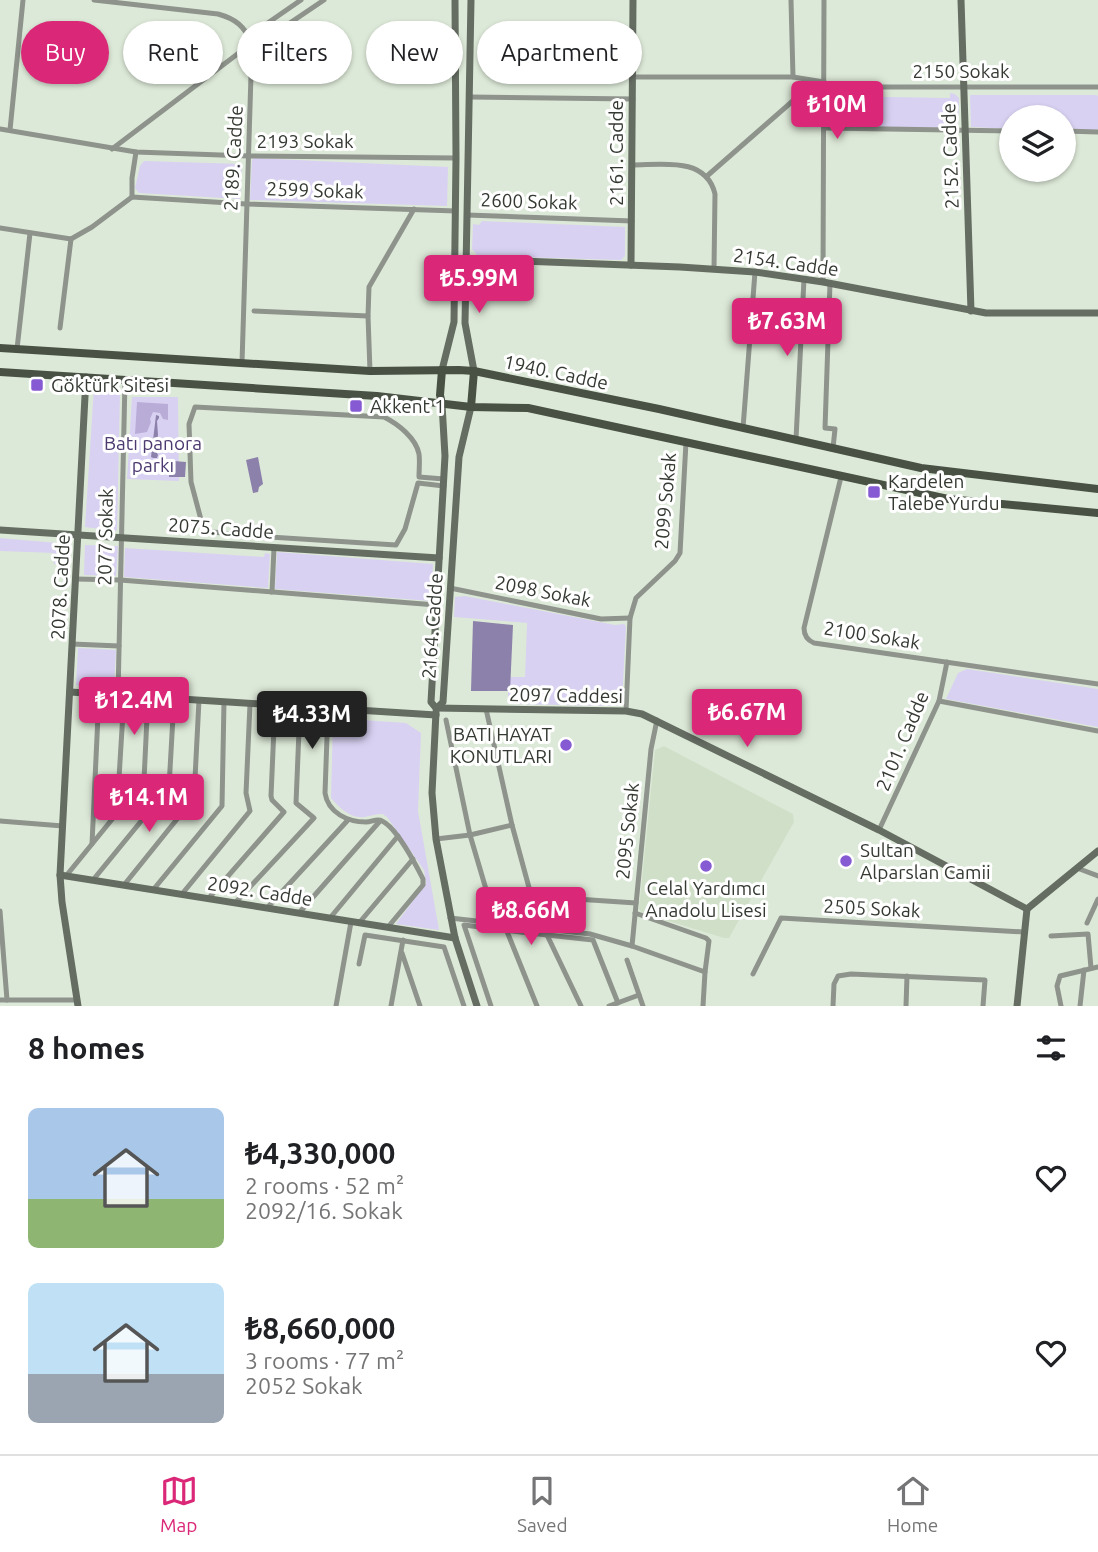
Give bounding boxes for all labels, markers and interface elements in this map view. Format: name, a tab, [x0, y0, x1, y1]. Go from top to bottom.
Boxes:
chip: Buy	[21, 21, 109, 84]
chip: Rent	[123, 21, 223, 84]
chip: Filters	[237, 21, 352, 84]
chip: New	[366, 21, 463, 84]
chip: Apartment	[477, 21, 642, 84]
street label: 2150 Sokak	[912, 60, 1010, 82]
pin: ₺10M	[796, 82, 878, 141]
text: ₺10M	[807, 91, 867, 116]
street label: 2161. Cadde	[605, 100, 627, 206]
street label: 2152. Cadde	[937, 103, 963, 209]
street label: 2189. Cadde	[219, 104, 247, 212]
map controls	[999, 105, 1076, 182]
button: layers	[999, 105, 1076, 182]
street label: 2193 Sokak	[256, 130, 354, 152]
street label: 2599 Sokak	[266, 177, 364, 203]
street label: 2600 Sokak	[480, 188, 578, 214]
street label: 2154. Cadde	[732, 244, 840, 280]
pin: ₺5.99M	[422, 256, 536, 315]
text: ₺5.99M	[440, 265, 518, 290]
pin: ₺7.63M	[730, 298, 844, 358]
text: ₺7.63M	[748, 308, 826, 333]
street label: 1940. Cadde	[502, 350, 610, 394]
place label: Göktürk Sitesi	[51, 374, 169, 396]
marker: Göktürk Sitesi	[29, 377, 45, 393]
place label: Akkent 1	[370, 395, 445, 417]
marker: Akkent 1	[348, 398, 364, 414]
park label: Batı panora parkı	[104, 432, 202, 476]
street label: 2099 Sokak	[650, 451, 680, 550]
place label: Kardelen Talebe Yurdu	[888, 470, 1000, 514]
marker: Kardelen Talebe Yurdu	[866, 484, 882, 500]
street label: 2077 Sokak	[93, 488, 117, 586]
street label: 2075. Cadde	[167, 513, 275, 543]
street label: 2078. Cadde	[46, 533, 74, 641]
street label: 2098 Sokak	[493, 571, 593, 611]
street label: 2164. Cadde	[417, 572, 447, 680]
street label: 2100 Sokak	[822, 617, 922, 654]
pin: ₺12.4M	[77, 678, 191, 737]
street label: 2097 Caddesi	[509, 683, 623, 707]
text: ₺12.4M	[95, 687, 173, 712]
street label: 2101. Cadde	[871, 688, 933, 794]
pin: ₺6.67M	[690, 690, 804, 749]
pin: ₺4.33M	[255, 692, 369, 751]
text: ₺6.67M	[708, 699, 786, 724]
text: ₺4.33M	[273, 701, 351, 726]
place label: BATI HAYAT KONUTLARI	[450, 723, 552, 767]
marker: BATI HAYAT KONUTLARI	[558, 737, 574, 753]
pin: ₺14.1M	[92, 774, 206, 834]
street label: 2095 Sokak	[611, 781, 643, 881]
text: ₺14.1M	[110, 784, 188, 809]
place label: Sultan Alparslan Camii	[860, 839, 991, 883]
marker: Sultan Alparslan Camii	[838, 853, 854, 869]
marker: Celal Yardımcı Anadolu Lisesi	[698, 858, 714, 874]
street label: 2092. Cadde	[206, 872, 314, 910]
place label: Celal Yardımcı Anadolu Lisesi	[645, 877, 767, 921]
pin: ₺8.66M	[474, 888, 588, 947]
street label: 2505 Sokak	[823, 894, 922, 922]
text: ₺8.66M	[492, 897, 570, 922]
icon: filters	[1032, 1029, 1070, 1067]
text: 8 homes	[28, 1031, 145, 1065]
icon: home	[84, 1136, 168, 1220]
text: ₺4,330,000	[245, 1136, 395, 1170]
icon: heart	[1032, 1159, 1070, 1197]
text: 2 rooms · 52 m²	[245, 1173, 404, 1198]
text: 2092/16. Sokak	[245, 1198, 403, 1223]
icon: home	[84, 1311, 168, 1395]
text: ₺8,660,000	[245, 1311, 395, 1345]
icon: heart	[1032, 1334, 1070, 1372]
text: 3 rooms · 77 m²	[245, 1348, 404, 1373]
text: 2052 Sokak	[245, 1373, 363, 1398]
tab: Map	[160, 1472, 198, 1536]
tab: Saved	[517, 1472, 568, 1536]
tab: Home	[887, 1472, 938, 1536]

